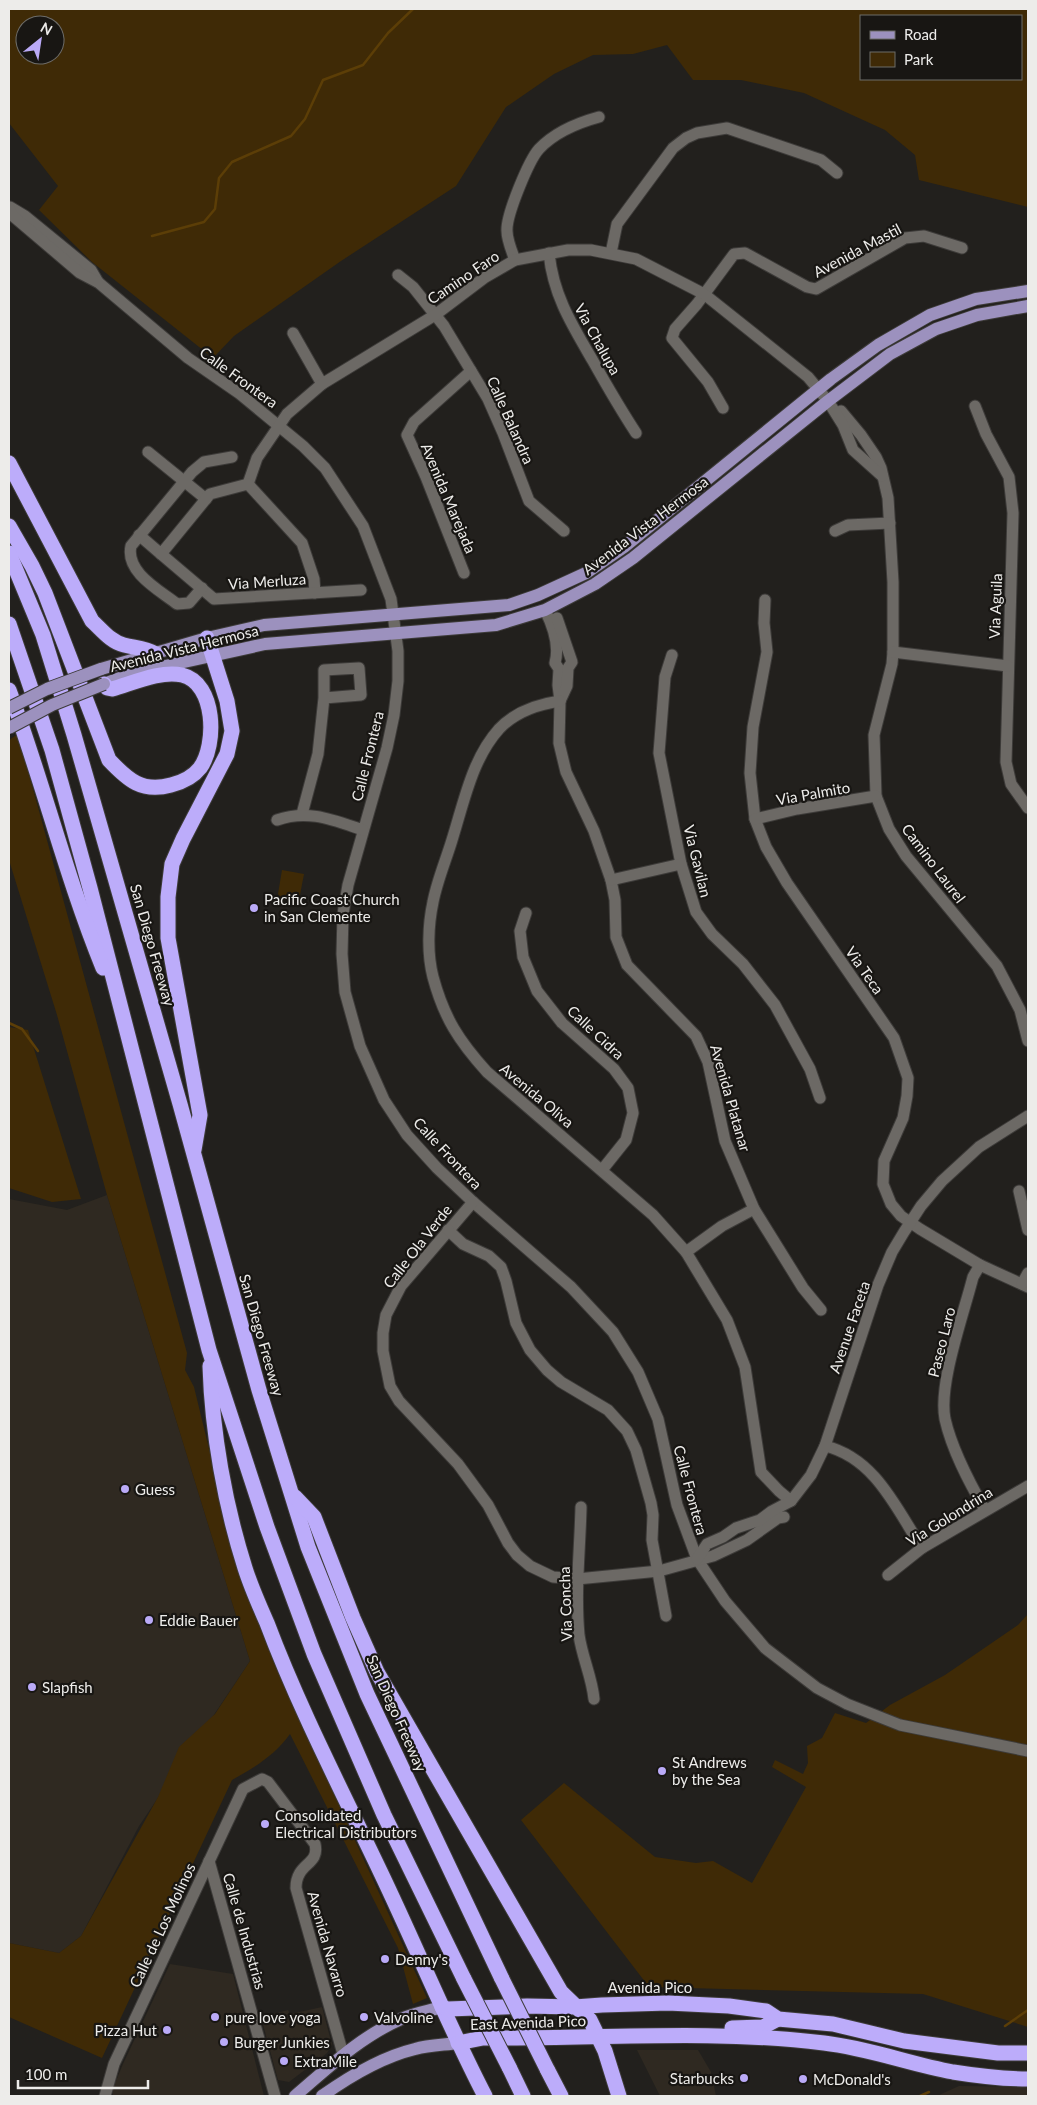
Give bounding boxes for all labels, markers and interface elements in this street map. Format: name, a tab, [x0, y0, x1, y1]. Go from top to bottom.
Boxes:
north arrow	[15, 15, 65, 65]
legend	[860, 15, 1022, 80]
text: N	[38, 18, 56, 38]
text: Road	[904, 25, 937, 43]
text: Park	[904, 50, 934, 68]
street label: Avenida Mastil	[810, 219, 904, 281]
street label: Camino Faro	[424, 246, 502, 308]
street label: Via Chalupa	[571, 300, 625, 378]
street label: Calle Frontera	[196, 343, 282, 411]
street label: Calle Balandra	[484, 373, 538, 467]
street label: Avenida Marejada	[418, 440, 480, 556]
street label: Avenida Vista Hermosa	[579, 472, 711, 578]
street label: Via Merluza	[227, 569, 307, 593]
street label: Via Aguila	[985, 573, 1005, 639]
street label: Avenida Vista Hermosa	[108, 621, 260, 675]
street label: Calle Frontera	[347, 709, 387, 803]
street label: Via Palmito	[775, 778, 851, 808]
street label: Camino Laurel	[898, 820, 970, 906]
street label: Via Gavilan	[680, 823, 716, 899]
street label: San Diego Freeway	[127, 882, 179, 1008]
place label: Pacific Coast Church in San Clemente	[264, 890, 400, 925]
marker: Pacific Coast Church in San Clemente	[248, 902, 260, 914]
street label: Via Teca	[842, 943, 888, 997]
street label: Calle Cidra	[564, 1001, 628, 1063]
street label: Avenida Platanar	[707, 1042, 755, 1154]
street label: Avenida Oliva	[496, 1059, 578, 1131]
street label: Calle Frontera	[410, 1113, 486, 1193]
street label: Calle Ola Verde	[379, 1201, 455, 1291]
street label: San Diego Freeway	[236, 1272, 288, 1398]
street label: Avenue Faceta	[825, 1279, 873, 1375]
street label: Paseo Laro	[924, 1305, 958, 1379]
street label: Calle Frontera	[670, 1443, 712, 1537]
place label: Guess	[135, 1480, 175, 1498]
street label: Via Golondrina	[903, 1482, 995, 1550]
marker: Guess	[119, 1483, 131, 1495]
street label: Via Concha	[555, 1566, 575, 1642]
place label: Eddie Bauer	[159, 1611, 239, 1629]
marker: Eddie Bauer	[143, 1614, 155, 1626]
street label: San Diego Freeway	[363, 1652, 431, 1774]
place label: Slapfish	[42, 1678, 93, 1696]
marker: Slapfish	[26, 1681, 38, 1693]
place label: St Andrews by the Sea	[672, 1753, 747, 1788]
marker: St Andrews by the Sea	[656, 1765, 668, 1777]
place label: Consolidated Electrical Distributors	[275, 1806, 417, 1841]
marker: Consolidated Electrical Distributors	[259, 1818, 271, 1830]
street label: Calle de Los Molinos	[125, 1860, 199, 1990]
street label: Calle de Industrias	[220, 1871, 270, 1991]
street label: Avenida Navarro	[304, 1889, 352, 1999]
place label: Denny's	[395, 1950, 448, 1968]
marker: Denny's	[379, 1953, 391, 1965]
street label: Avenida Pico	[608, 1978, 692, 1996]
place label: pure love yoga	[225, 2008, 321, 2026]
place label: Valvoline	[374, 2008, 434, 2026]
marker: pure love yoga	[209, 2011, 221, 2023]
marker: Valvoline	[358, 2011, 370, 2023]
street label: East Avenida Pico	[470, 2011, 586, 2033]
place label: Pizza Hut	[95, 2021, 158, 2039]
marker: Pizza Hut	[161, 2024, 173, 2036]
place label: Burger Junkies	[234, 2033, 330, 2051]
marker: Burger Junkies	[218, 2036, 230, 2048]
place label: ExtraMile	[294, 2052, 357, 2070]
marker: ExtraMile	[278, 2055, 290, 2067]
scale bar	[18, 2058, 148, 2090]
text: 100 m	[25, 2065, 67, 2083]
place label: Starbucks	[670, 2069, 734, 2087]
place label: McDonald's	[813, 2070, 891, 2088]
marker: Starbucks	[738, 2072, 750, 2084]
marker: McDonald's	[797, 2073, 809, 2085]

